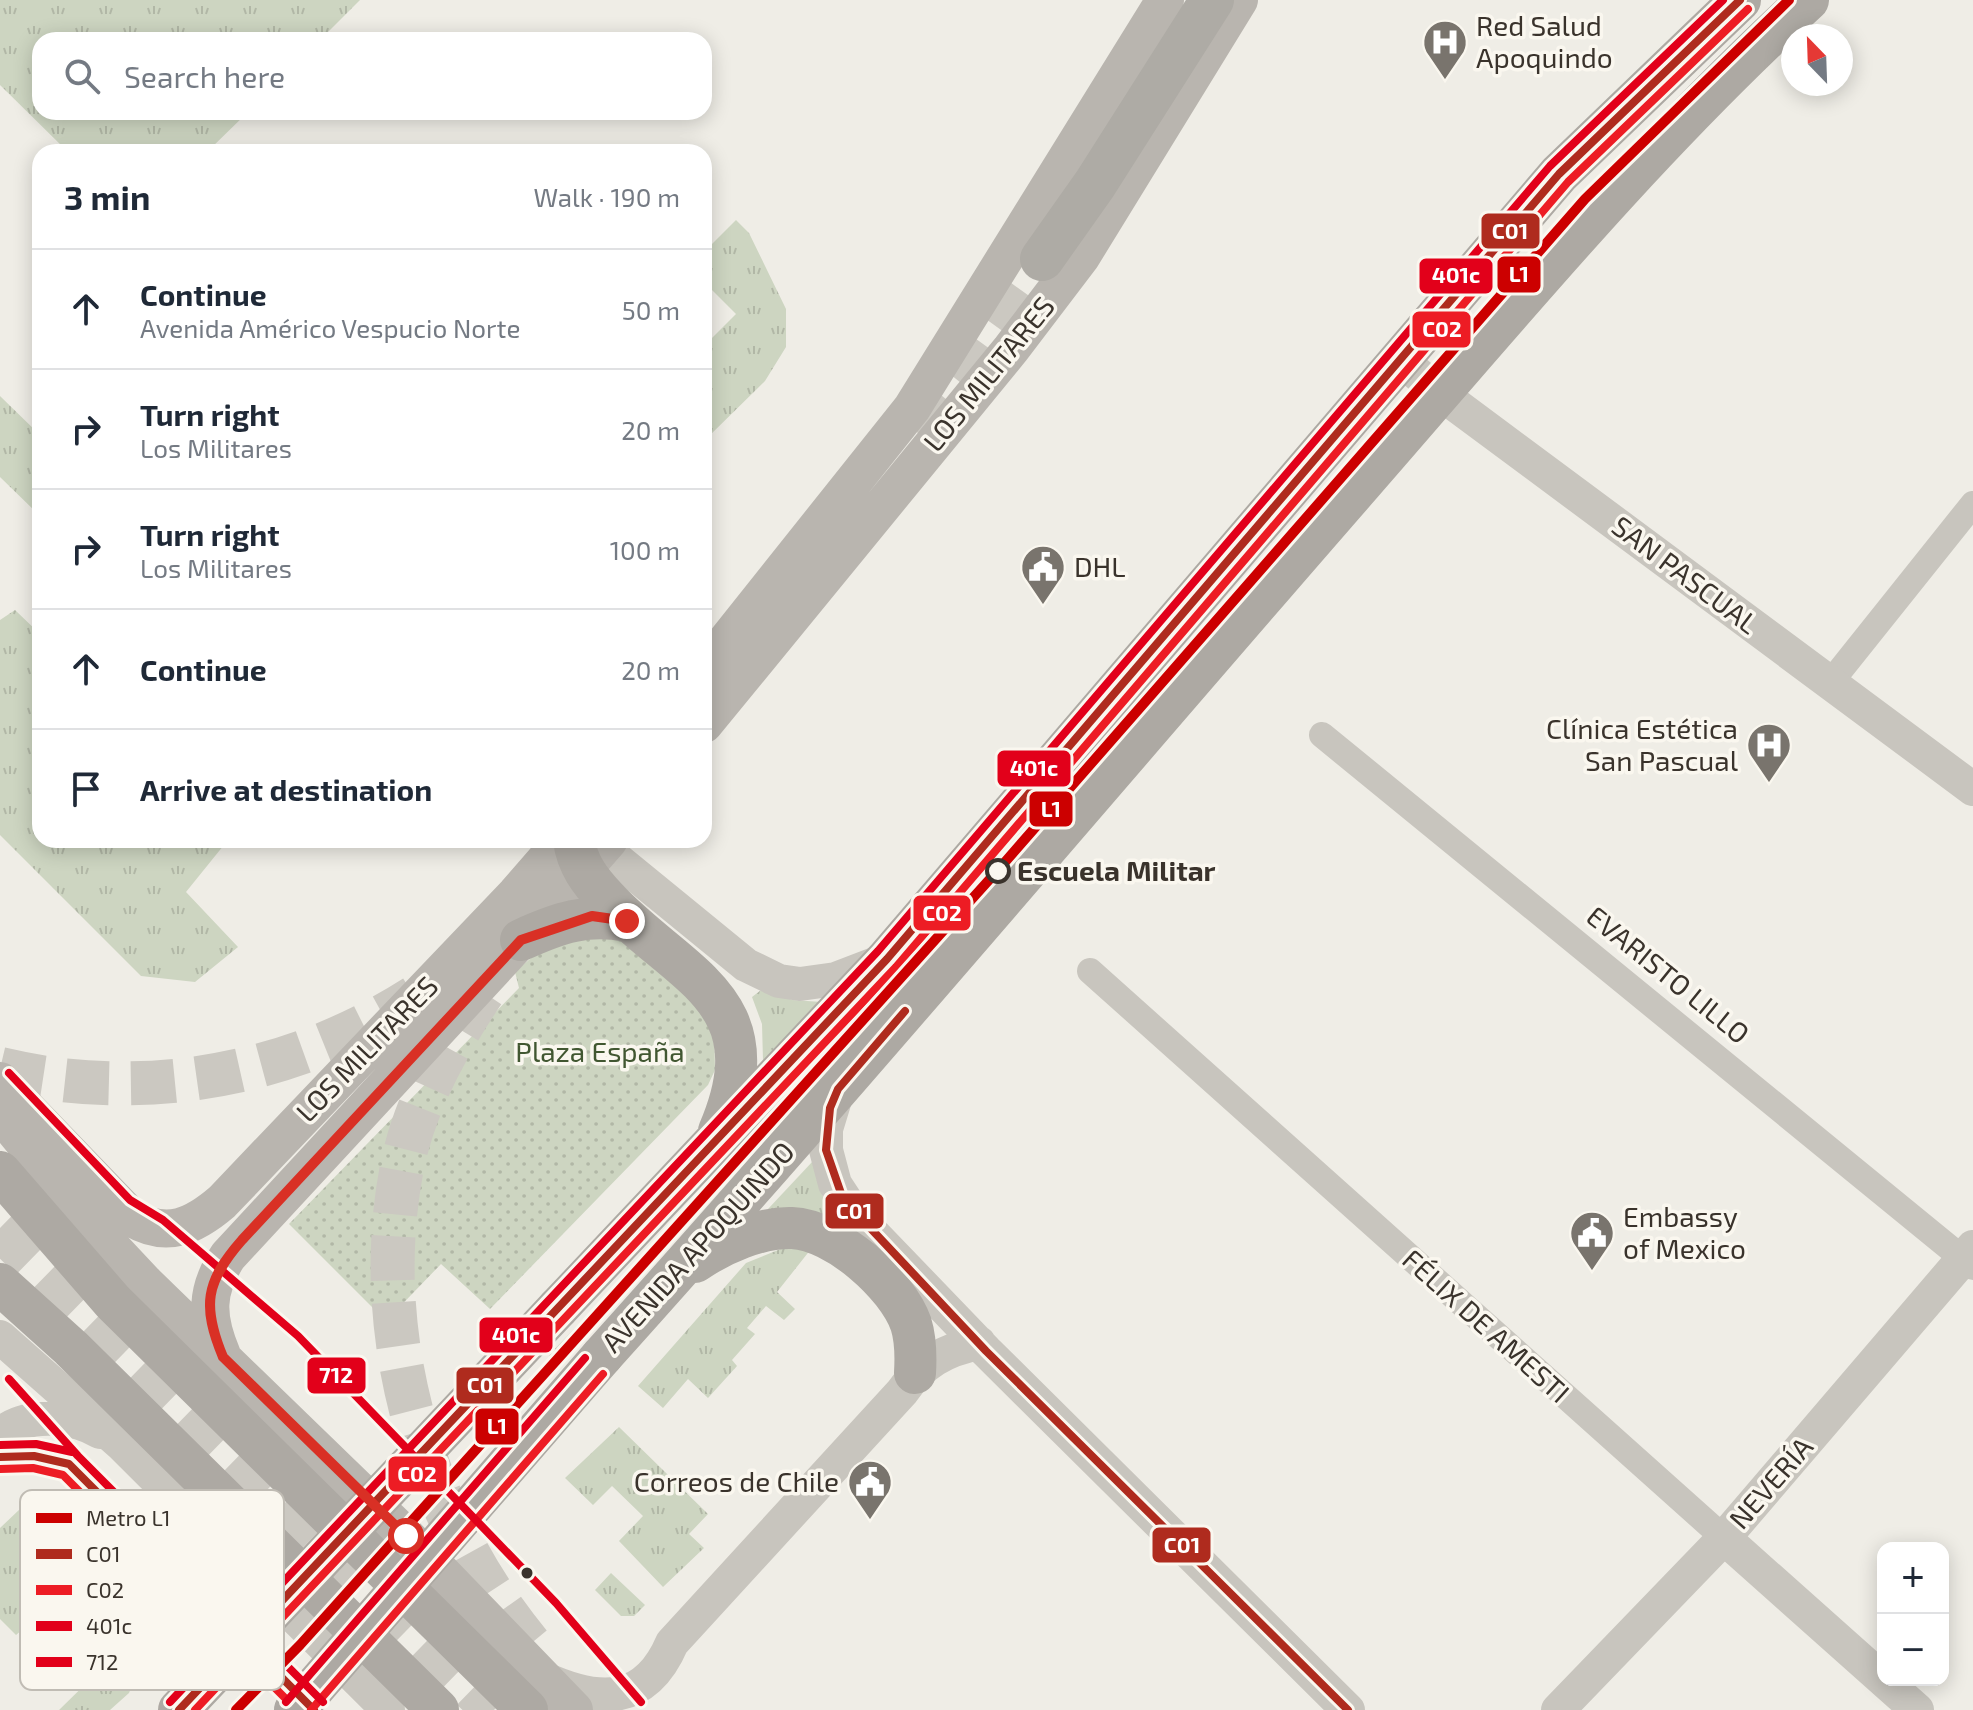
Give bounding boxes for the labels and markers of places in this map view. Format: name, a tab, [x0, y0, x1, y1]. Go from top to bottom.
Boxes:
place label: Red Salud Apoquindo	[1476, 8, 1613, 74]
hospital icon: Red Salud Apoquindo	[1421, 18, 1469, 81]
public building icon: DHL	[1019, 543, 1067, 606]
place label: DHL	[1074, 549, 1126, 583]
place label: Clínica Estética San Pascual	[1546, 711, 1739, 777]
hospital icon: Clínica Estética San Pascual	[1745, 721, 1793, 784]
place label: Escuela Militar	[1017, 853, 1216, 887]
marker: Escuela Militar	[986, 859, 1010, 883]
place label: Embassy of Mexico	[1623, 1199, 1746, 1265]
public building icon: Embassy of Mexico	[1568, 1209, 1616, 1272]
public building icon: Correos de Chile	[846, 1458, 894, 1521]
place label: Correos de Chile	[634, 1464, 839, 1498]
unlabelled marker	[519, 1565, 535, 1581]

